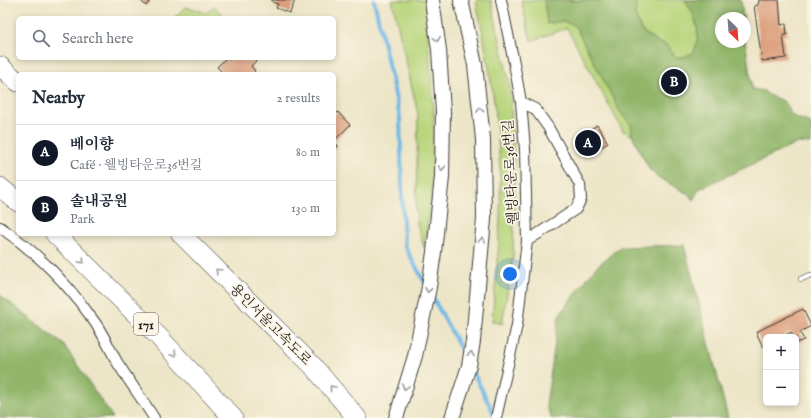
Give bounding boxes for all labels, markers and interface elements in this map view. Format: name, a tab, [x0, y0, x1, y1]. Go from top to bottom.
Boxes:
north arrow	[715, 12, 751, 48]
search box	[16, 16, 336, 60]
icon: search	[30, 27, 52, 49]
text: Search here	[62, 29, 133, 48]
one-way arrow	[432, 36, 441, 42]
pin: B	[661, 67, 687, 97]
text: Nearby	[32, 88, 85, 109]
text: 2 results	[276, 90, 320, 107]
one-way arrow	[476, 107, 485, 113]
street label: 웰빙타운로36번길	[499, 119, 523, 225]
pin: A	[575, 128, 601, 158]
text: 베이향	[70, 135, 113, 154]
text: A	[41, 144, 49, 161]
text: 80 m	[296, 144, 320, 161]
text: Café · 웰빙타운로36번길	[70, 157, 202, 174]
one-way arrow	[438, 165, 446, 171]
text: 솔내공원	[70, 192, 128, 211]
text: B	[41, 200, 49, 217]
text: 130 m	[291, 200, 320, 217]
text: Park	[70, 211, 95, 228]
one-way arrow	[477, 237, 486, 243]
one-way arrow	[77, 257, 85, 264]
your location	[500, 264, 520, 284]
one-way arrow	[215, 268, 223, 276]
street label: 용인서울고속도로	[226, 280, 315, 370]
one-way arrow	[425, 287, 433, 293]
road number: 171	[134, 313, 158, 335]
map controls	[763, 334, 799, 406]
button: +	[763, 334, 799, 370]
one-way arrow	[169, 349, 177, 357]
one-way arrow	[466, 351, 475, 358]
button: −	[763, 370, 799, 406]
one-way arrow	[401, 384, 410, 391]
one-way arrow	[330, 386, 337, 393]

